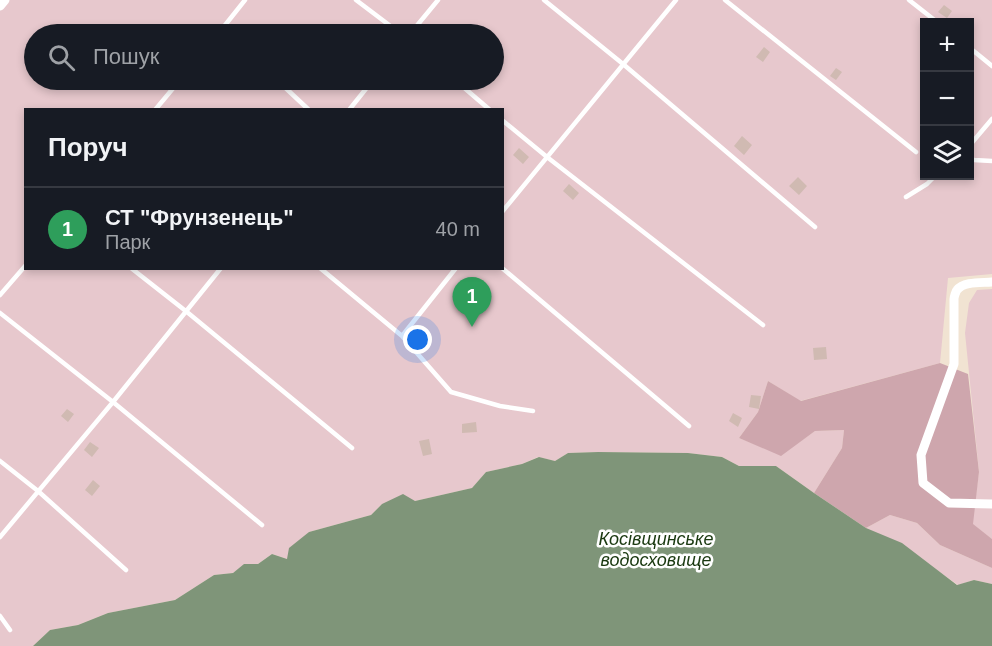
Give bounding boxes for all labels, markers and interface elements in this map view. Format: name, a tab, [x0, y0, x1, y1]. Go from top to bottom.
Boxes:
map controls	[920, 18, 974, 180]
button: +	[920, 18, 974, 72]
search box	[24, 24, 504, 90]
icon: search	[45, 41, 78, 74]
text: Пошук	[93, 44, 159, 69]
button: −	[920, 72, 974, 126]
button: layers	[920, 126, 974, 180]
text: Поруч	[48, 132, 128, 162]
text: СТ "Фрунзенець"	[105, 205, 294, 230]
text: 1	[62, 218, 73, 240]
text: 40 m	[436, 218, 480, 240]
text: Парк	[105, 231, 150, 253]
pin: 1	[452, 278, 492, 327]
your location	[403, 325, 432, 354]
water label: Косівщинське водосховище	[598, 529, 714, 570]

